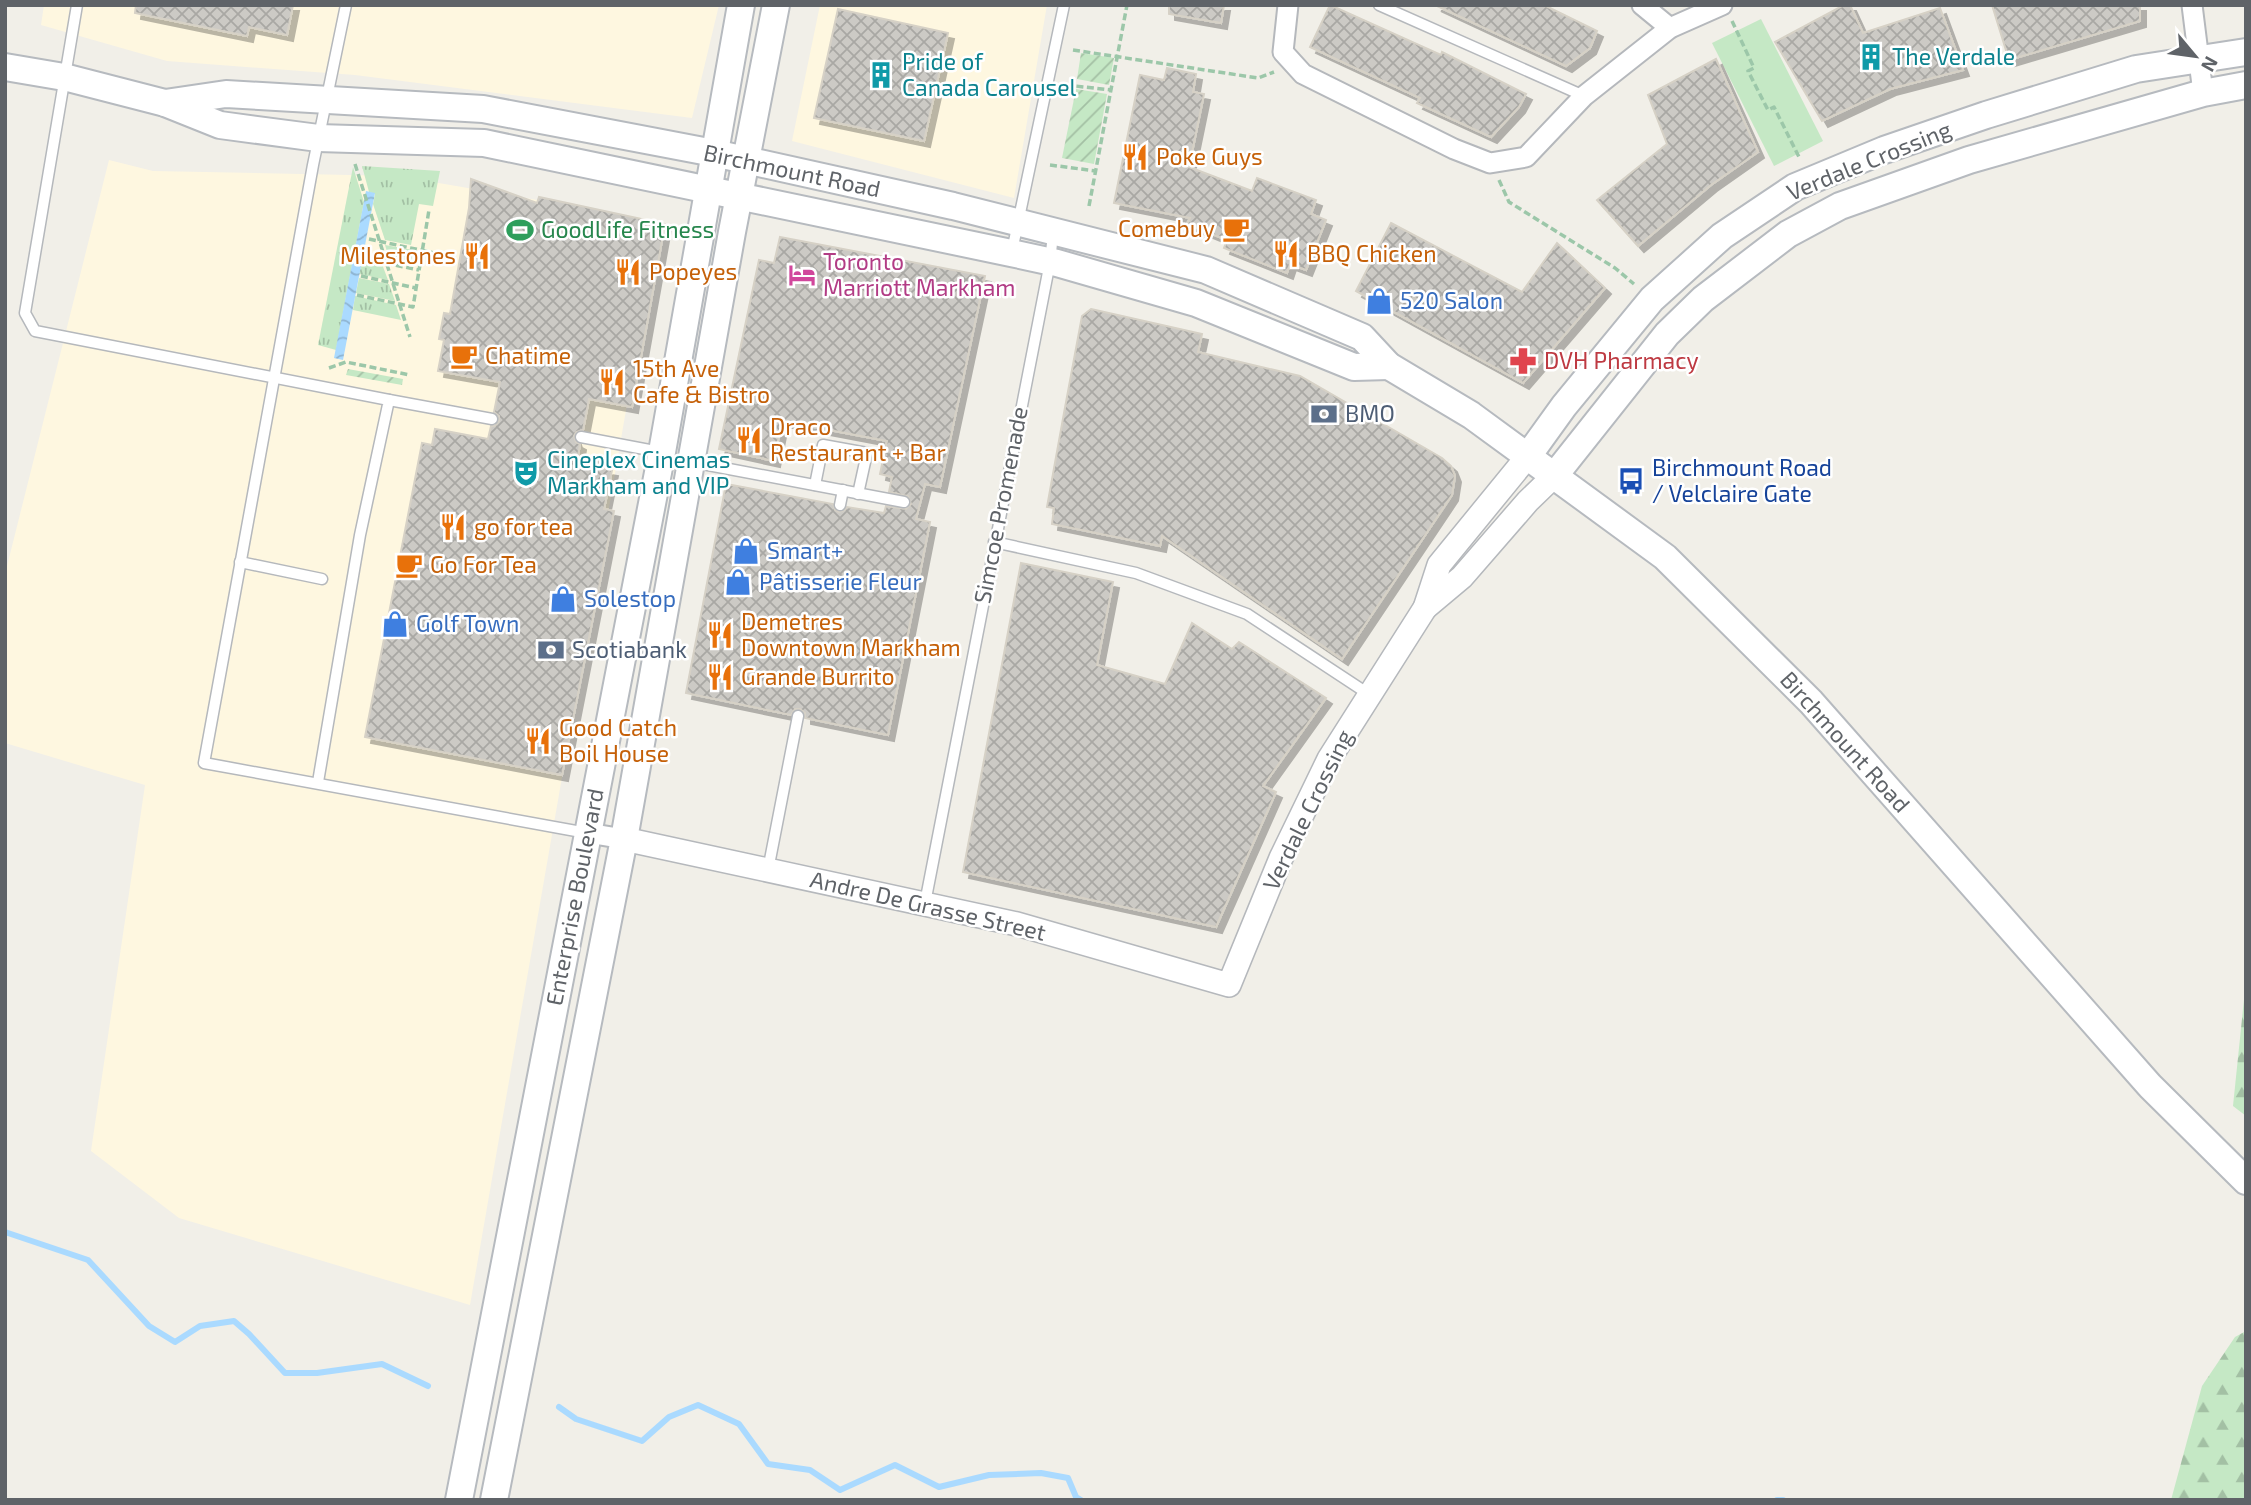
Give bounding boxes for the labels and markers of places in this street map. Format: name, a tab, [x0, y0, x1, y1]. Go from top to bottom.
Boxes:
building icon: The Verdale	[1856, 42, 1886, 72]
place label: The Verdale	[1892, 42, 2015, 70]
place label: Pride of Canada Carousel	[902, 47, 1077, 101]
building icon: Pride of Canada Carousel	[866, 60, 896, 90]
restaurant icon: Poke Guys	[1120, 142, 1150, 172]
place label: Poke Guys	[1156, 142, 1263, 170]
place label: Comebuy	[1118, 214, 1215, 242]
cafe icon: Comebuy	[1221, 214, 1251, 244]
sports icon: GoodLife Fitness	[505, 215, 535, 245]
place label: GoodLife Fitness	[541, 215, 714, 243]
restaurant icon: BBQ Chicken	[1271, 239, 1301, 269]
place label: BBQ Chicken	[1307, 239, 1437, 267]
place label: Milestones	[340, 241, 456, 269]
restaurant icon: Milestones	[462, 241, 492, 271]
place label: Toronto Marriott Markham	[823, 247, 1016, 301]
restaurant icon: Popeyes	[613, 257, 643, 287]
place label: Popeyes	[649, 257, 737, 285]
hotel icon: Toronto Marriott Markham	[787, 260, 817, 290]
shop icon: 520 Salon	[1364, 286, 1394, 316]
place label: 520 Salon	[1400, 286, 1503, 314]
cafe icon: Chatime	[449, 341, 479, 371]
place label: Chatime	[485, 341, 571, 369]
pharmacy icon: DVH Pharmacy	[1508, 346, 1538, 376]
place label: DVH Pharmacy	[1544, 346, 1699, 374]
place label: 15th Ave Cafe & Bistro	[633, 354, 770, 408]
restaurant icon: 15th Ave Cafe & Bistro	[597, 367, 627, 397]
bank icon: BMO	[1309, 399, 1339, 429]
place label: BMO	[1345, 399, 1395, 427]
place label: Draco Restaurant + Bar	[770, 412, 946, 466]
restaurant icon: Draco Restaurant + Bar	[734, 425, 764, 455]
place label: Cineplex Cinemas Markham and VIP	[547, 445, 730, 499]
place label: Birchmount Road / Velclaire Gate	[1652, 453, 1832, 507]
theatre icon: Cineplex Cinemas Markham and VIP	[511, 458, 541, 488]
bus stop icon: Birchmount Road / Velclaire Gate	[1616, 466, 1646, 496]
restaurant icon: go for tea	[438, 512, 468, 542]
place label: go for tea	[474, 512, 573, 540]
shop icon: Smart+	[731, 536, 761, 566]
place label: Smart+	[767, 536, 843, 564]
cafe icon: Go For Tea	[394, 550, 424, 580]
place label: Go For Tea	[430, 550, 537, 578]
shop icon: Pâtisserie Fleur	[723, 567, 753, 597]
place label: Pâtisserie Fleur	[759, 567, 922, 595]
shop icon: Solestop	[548, 584, 578, 614]
place label: Solestop	[584, 584, 676, 612]
place label: Demetres Downtown Markham	[741, 607, 961, 661]
shop icon: Golf Town	[380, 609, 410, 639]
place label: Golf Town	[416, 609, 519, 637]
restaurant icon: Demetres Downtown Markham	[705, 620, 735, 650]
bank icon: Scotiabank	[536, 635, 566, 665]
place label: Scotiabank	[572, 635, 687, 663]
restaurant icon: Grande Burrito	[705, 662, 735, 692]
place label: Grande Burrito	[741, 662, 895, 690]
place label: Good Catch Boil House	[559, 713, 677, 767]
restaurant icon: Good Catch Boil House	[523, 726, 553, 756]

